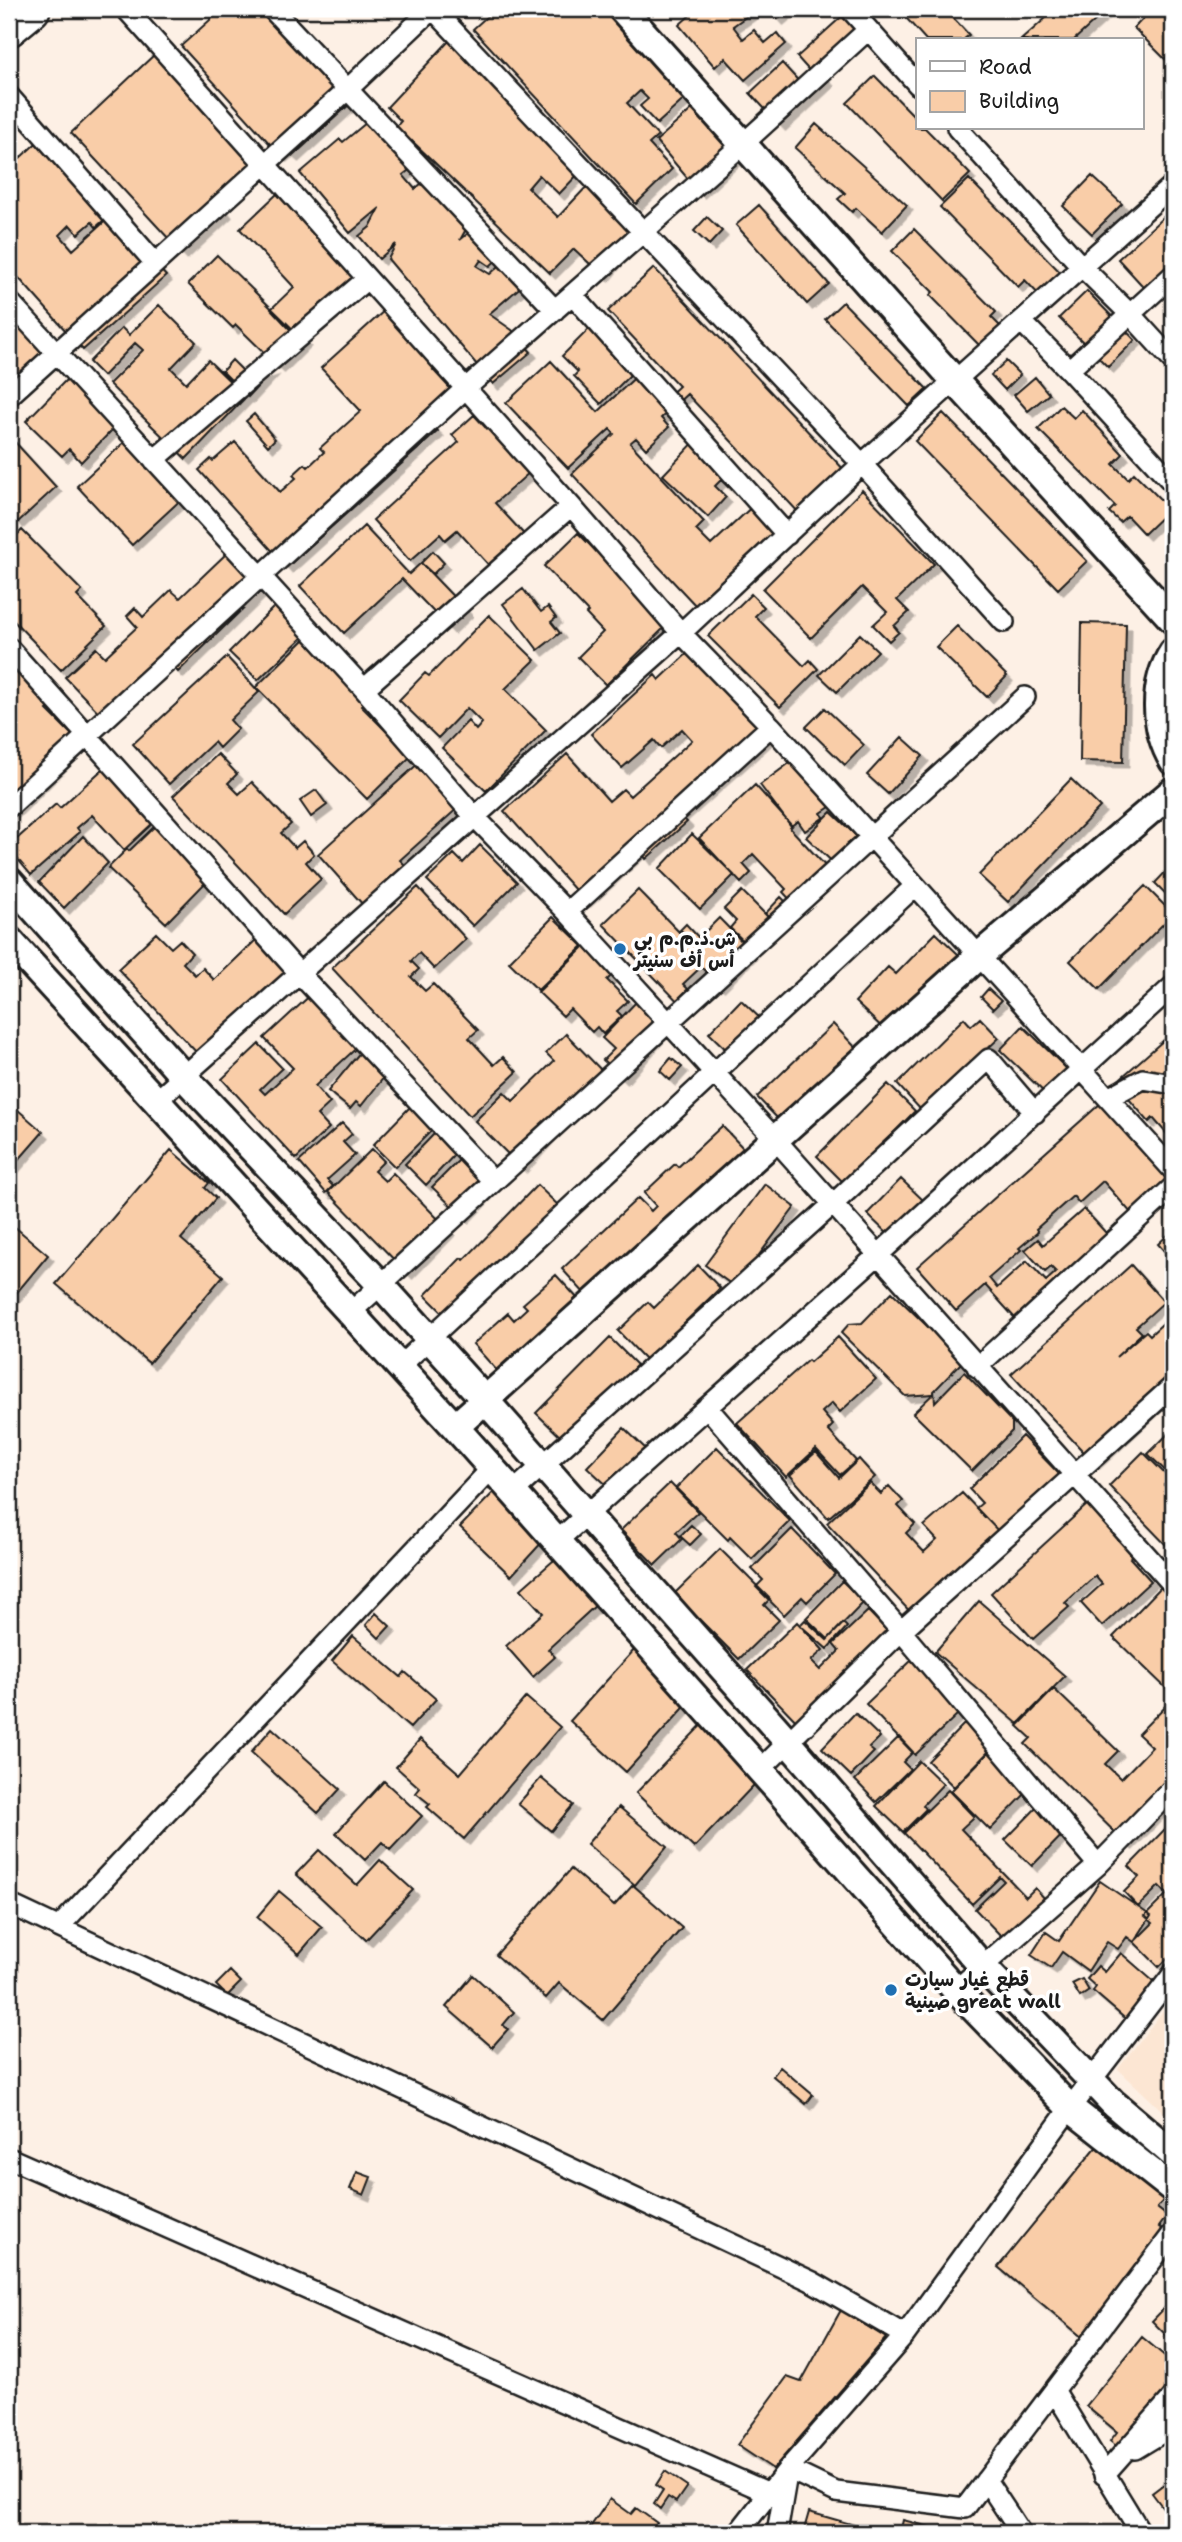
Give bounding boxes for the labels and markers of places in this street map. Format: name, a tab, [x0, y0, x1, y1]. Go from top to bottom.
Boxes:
place label: ش.ذ.م.م بي أس أف سنيتر	[632, 926, 736, 973]
marker: ش.ذ.م.م بي أس أف سنيتر	[612, 941, 628, 957]
place label: قطع غيار سيارت صينية great wall	[905, 1967, 1061, 2014]
marker: قطع غيار سيارت صينية great wall	[883, 1982, 899, 1998]

